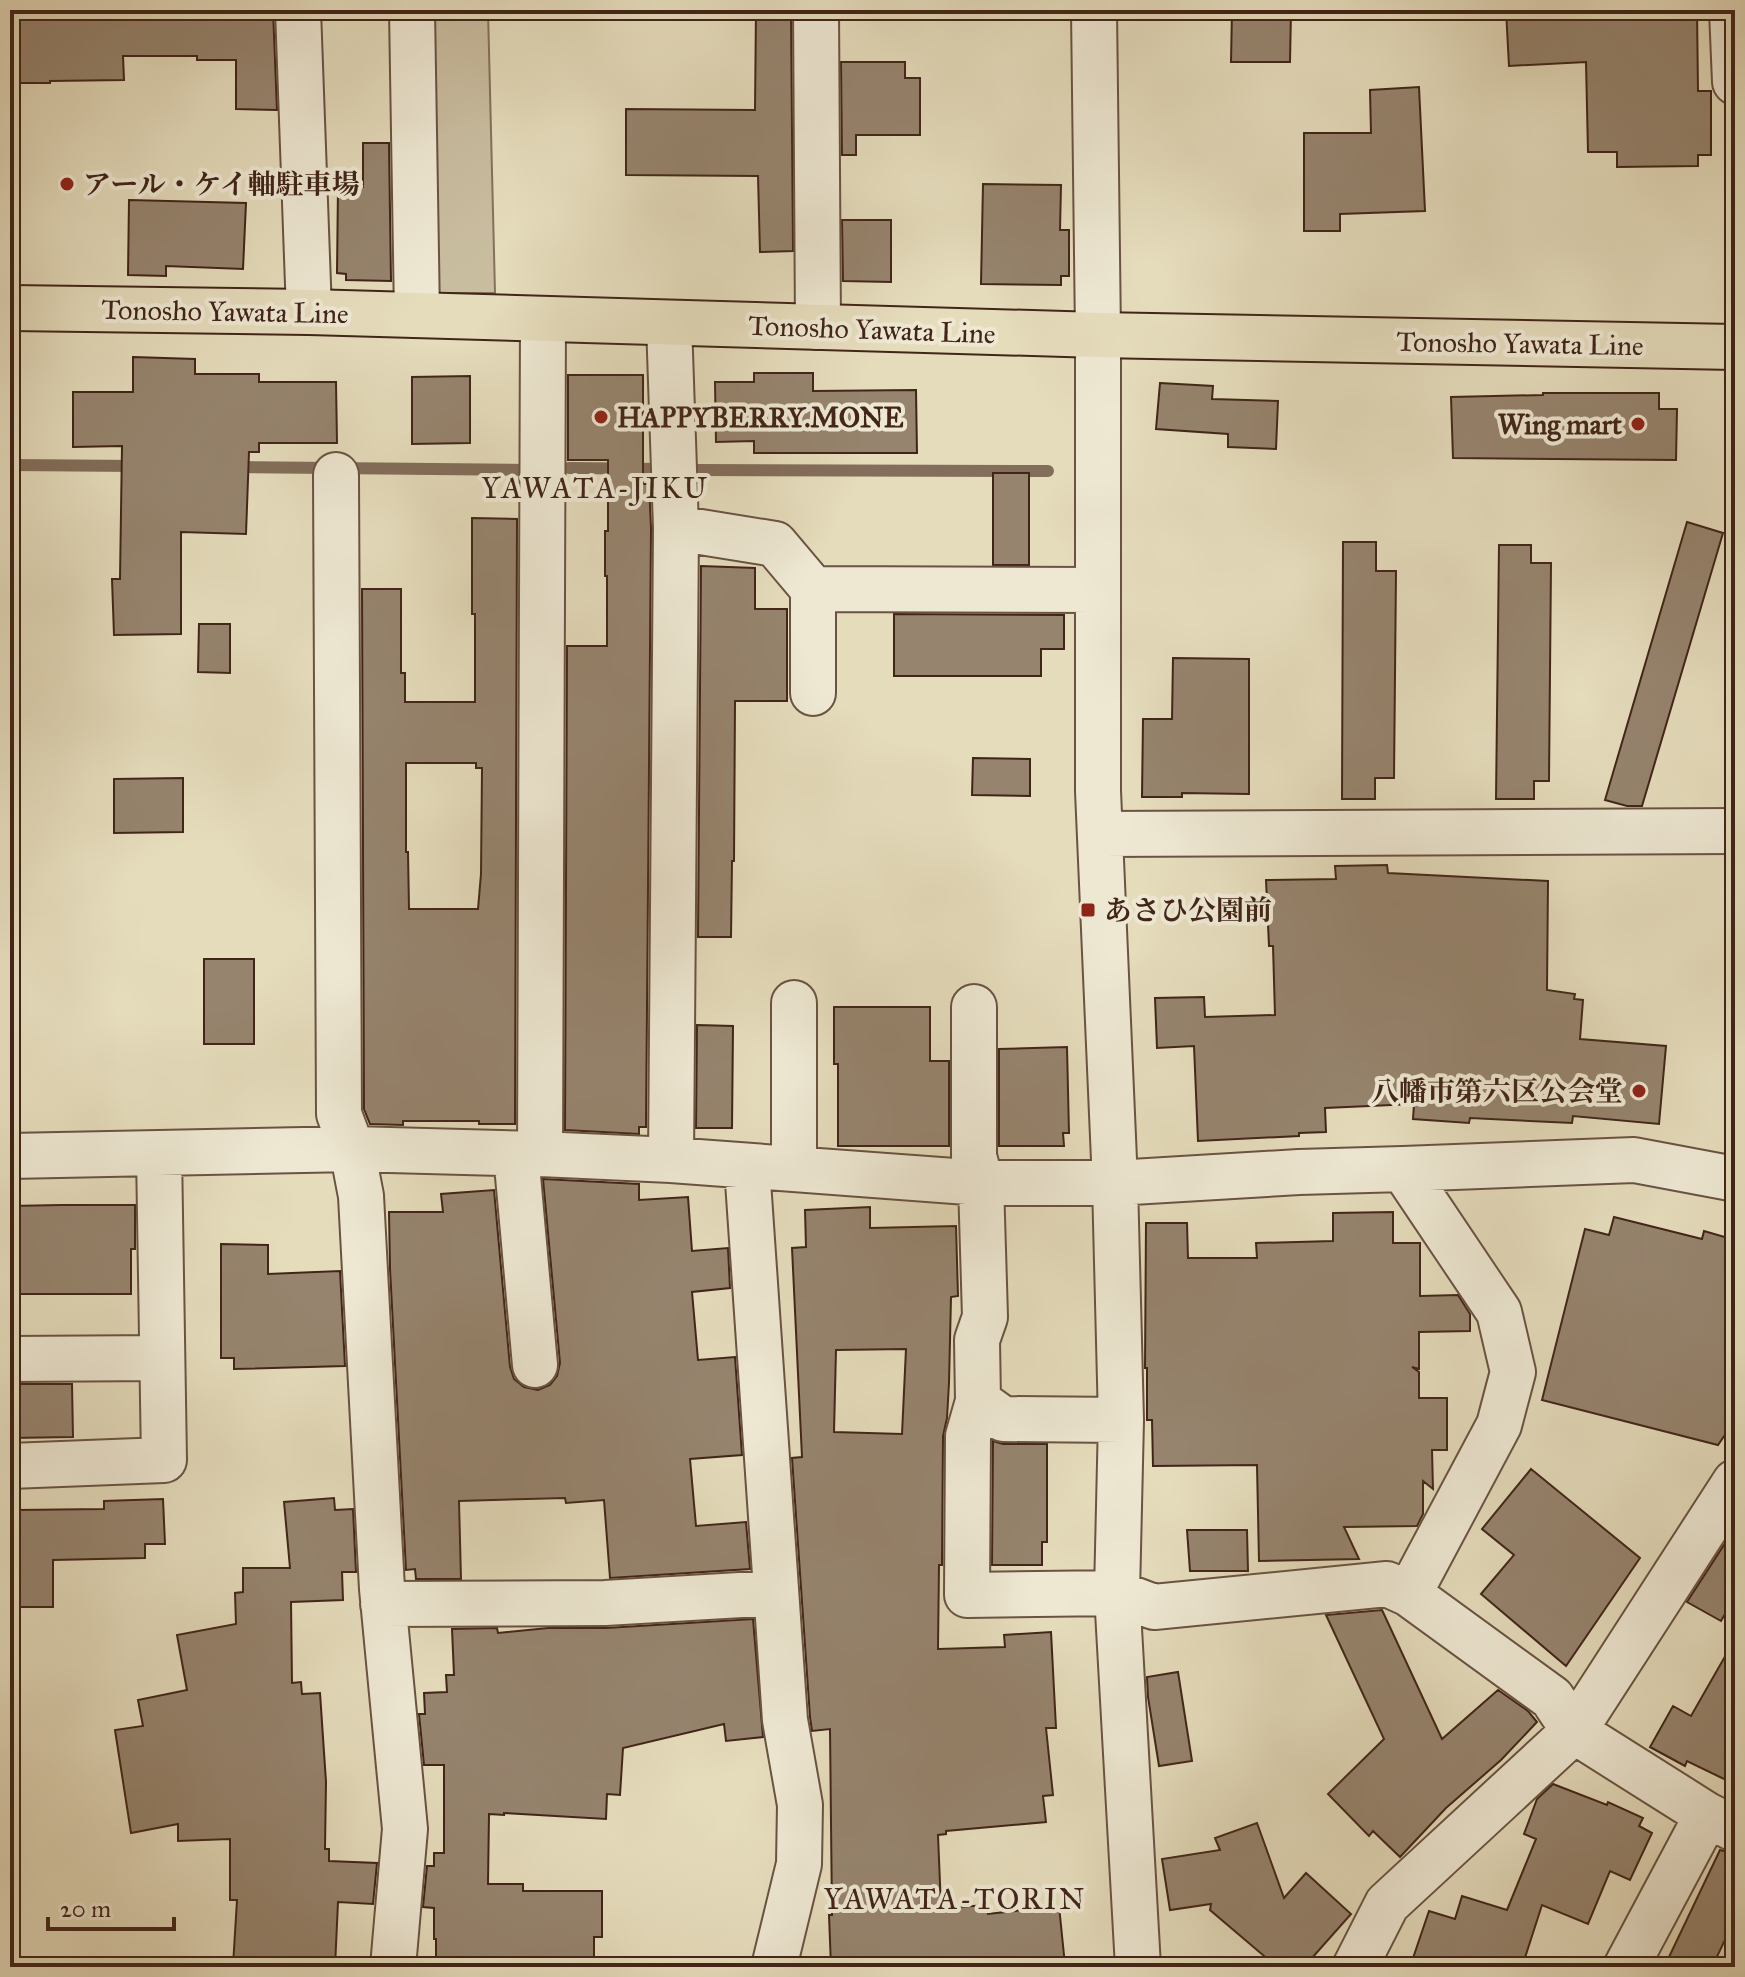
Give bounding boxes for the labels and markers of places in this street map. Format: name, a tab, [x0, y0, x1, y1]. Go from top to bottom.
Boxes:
place label: アール・ケイ軸駐車場	[83, 167, 360, 202]
marker: アール・ケイ軸駐車場	[58, 175, 76, 193]
place label: HAPPYBERRY.MONE	[617, 400, 904, 435]
place label: Wing mart	[1498, 407, 1622, 442]
marker: HAPPYBERRY.MONE	[592, 408, 610, 426]
marker: Wing mart	[1629, 415, 1647, 433]
place label: あさひ公園前	[1104, 893, 1272, 928]
marker: あさひ公園前	[1079, 901, 1097, 919]
place label: 八幡市第六区公会堂	[1371, 1074, 1623, 1109]
marker: 八幡市第六区公会堂	[1630, 1082, 1648, 1100]

